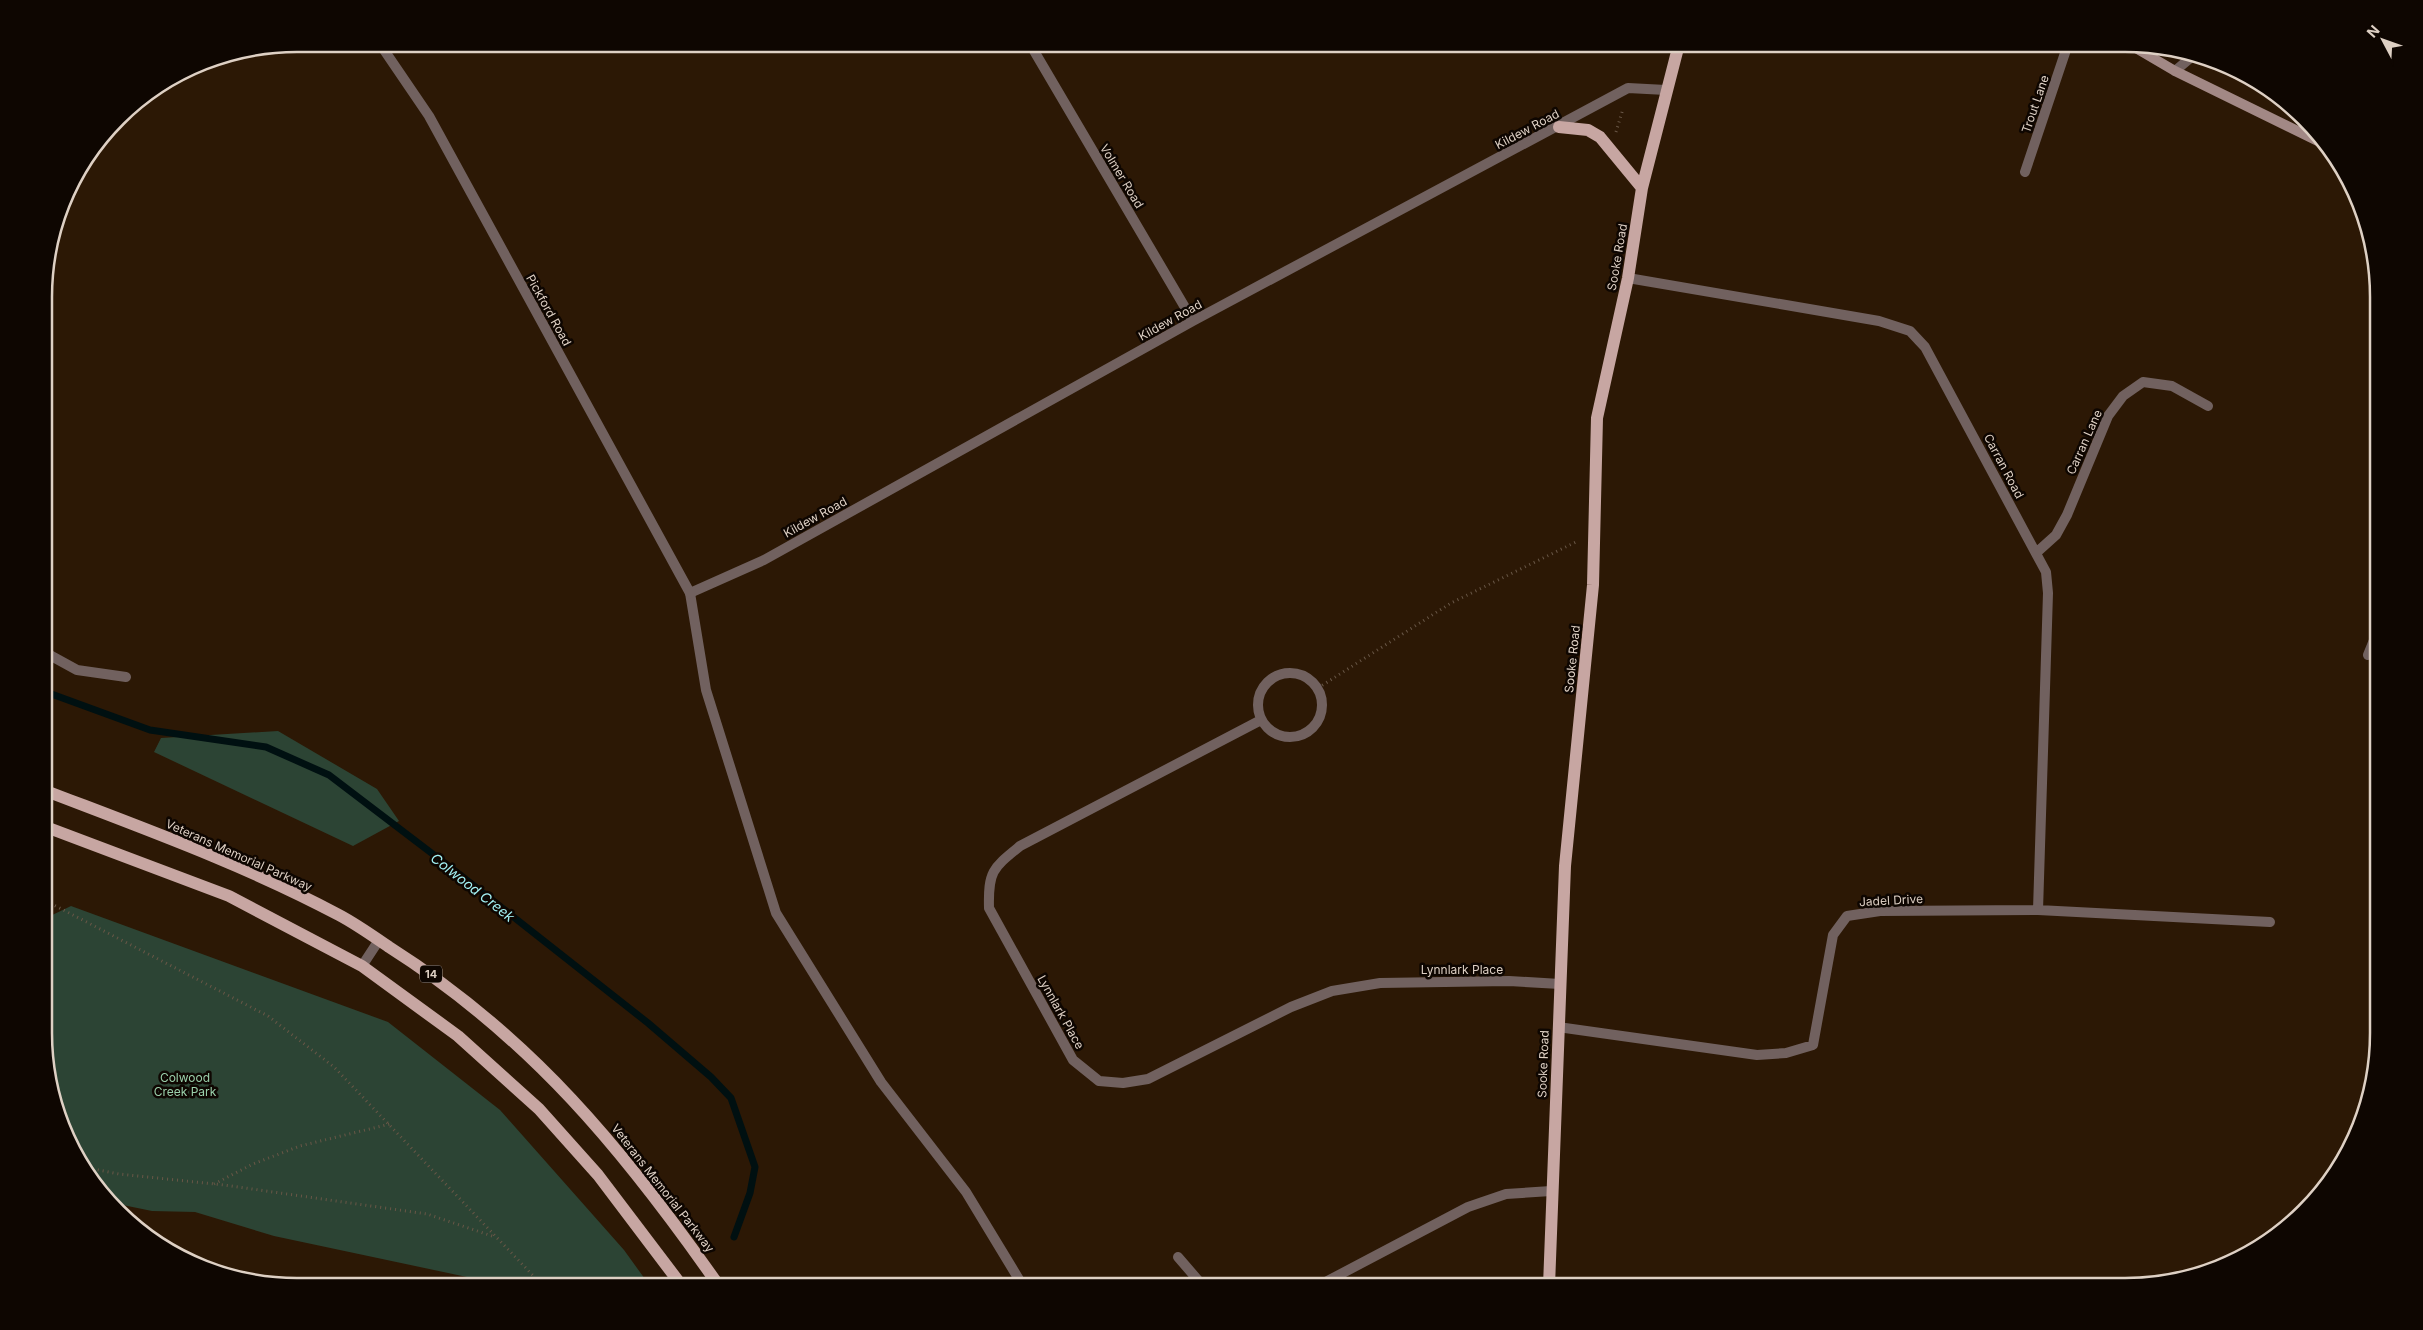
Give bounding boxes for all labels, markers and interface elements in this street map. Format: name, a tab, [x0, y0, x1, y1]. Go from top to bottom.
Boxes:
north arrow	[2358, 15, 2408, 65]
text: N	[2363, 22, 2383, 41]
street label: Trout Lane	[2018, 73, 2052, 135]
street label: Kildew Road	[1492, 106, 1562, 152]
street label: Volmer Road	[1097, 141, 1147, 211]
street label: Sooke Road	[1604, 222, 1630, 292]
street label: Pickford Road	[523, 272, 575, 348]
street label: Kildew Road	[1136, 296, 1204, 344]
street label: Carran Lane	[2063, 407, 2105, 477]
street label: Carran Road	[1981, 431, 2027, 501]
street label: Kildew Road	[781, 493, 849, 541]
street label: Sooke Road	[1561, 625, 1583, 693]
street label: Veterans Memorial Parkway	[164, 816, 315, 894]
water label: Colwood Creek	[428, 849, 519, 925]
street label: Jadel Drive	[1859, 891, 1923, 909]
street label: Lynnlark Place	[1421, 962, 1503, 977]
road number: 14	[420, 966, 442, 982]
street label: Lynnlark Place	[1034, 972, 1088, 1052]
street label: Sooke Road	[1534, 1030, 1552, 1098]
park label: Colwood Creek Park	[154, 1070, 217, 1099]
street label: Veterans Memorial Parkway	[608, 1121, 718, 1255]

